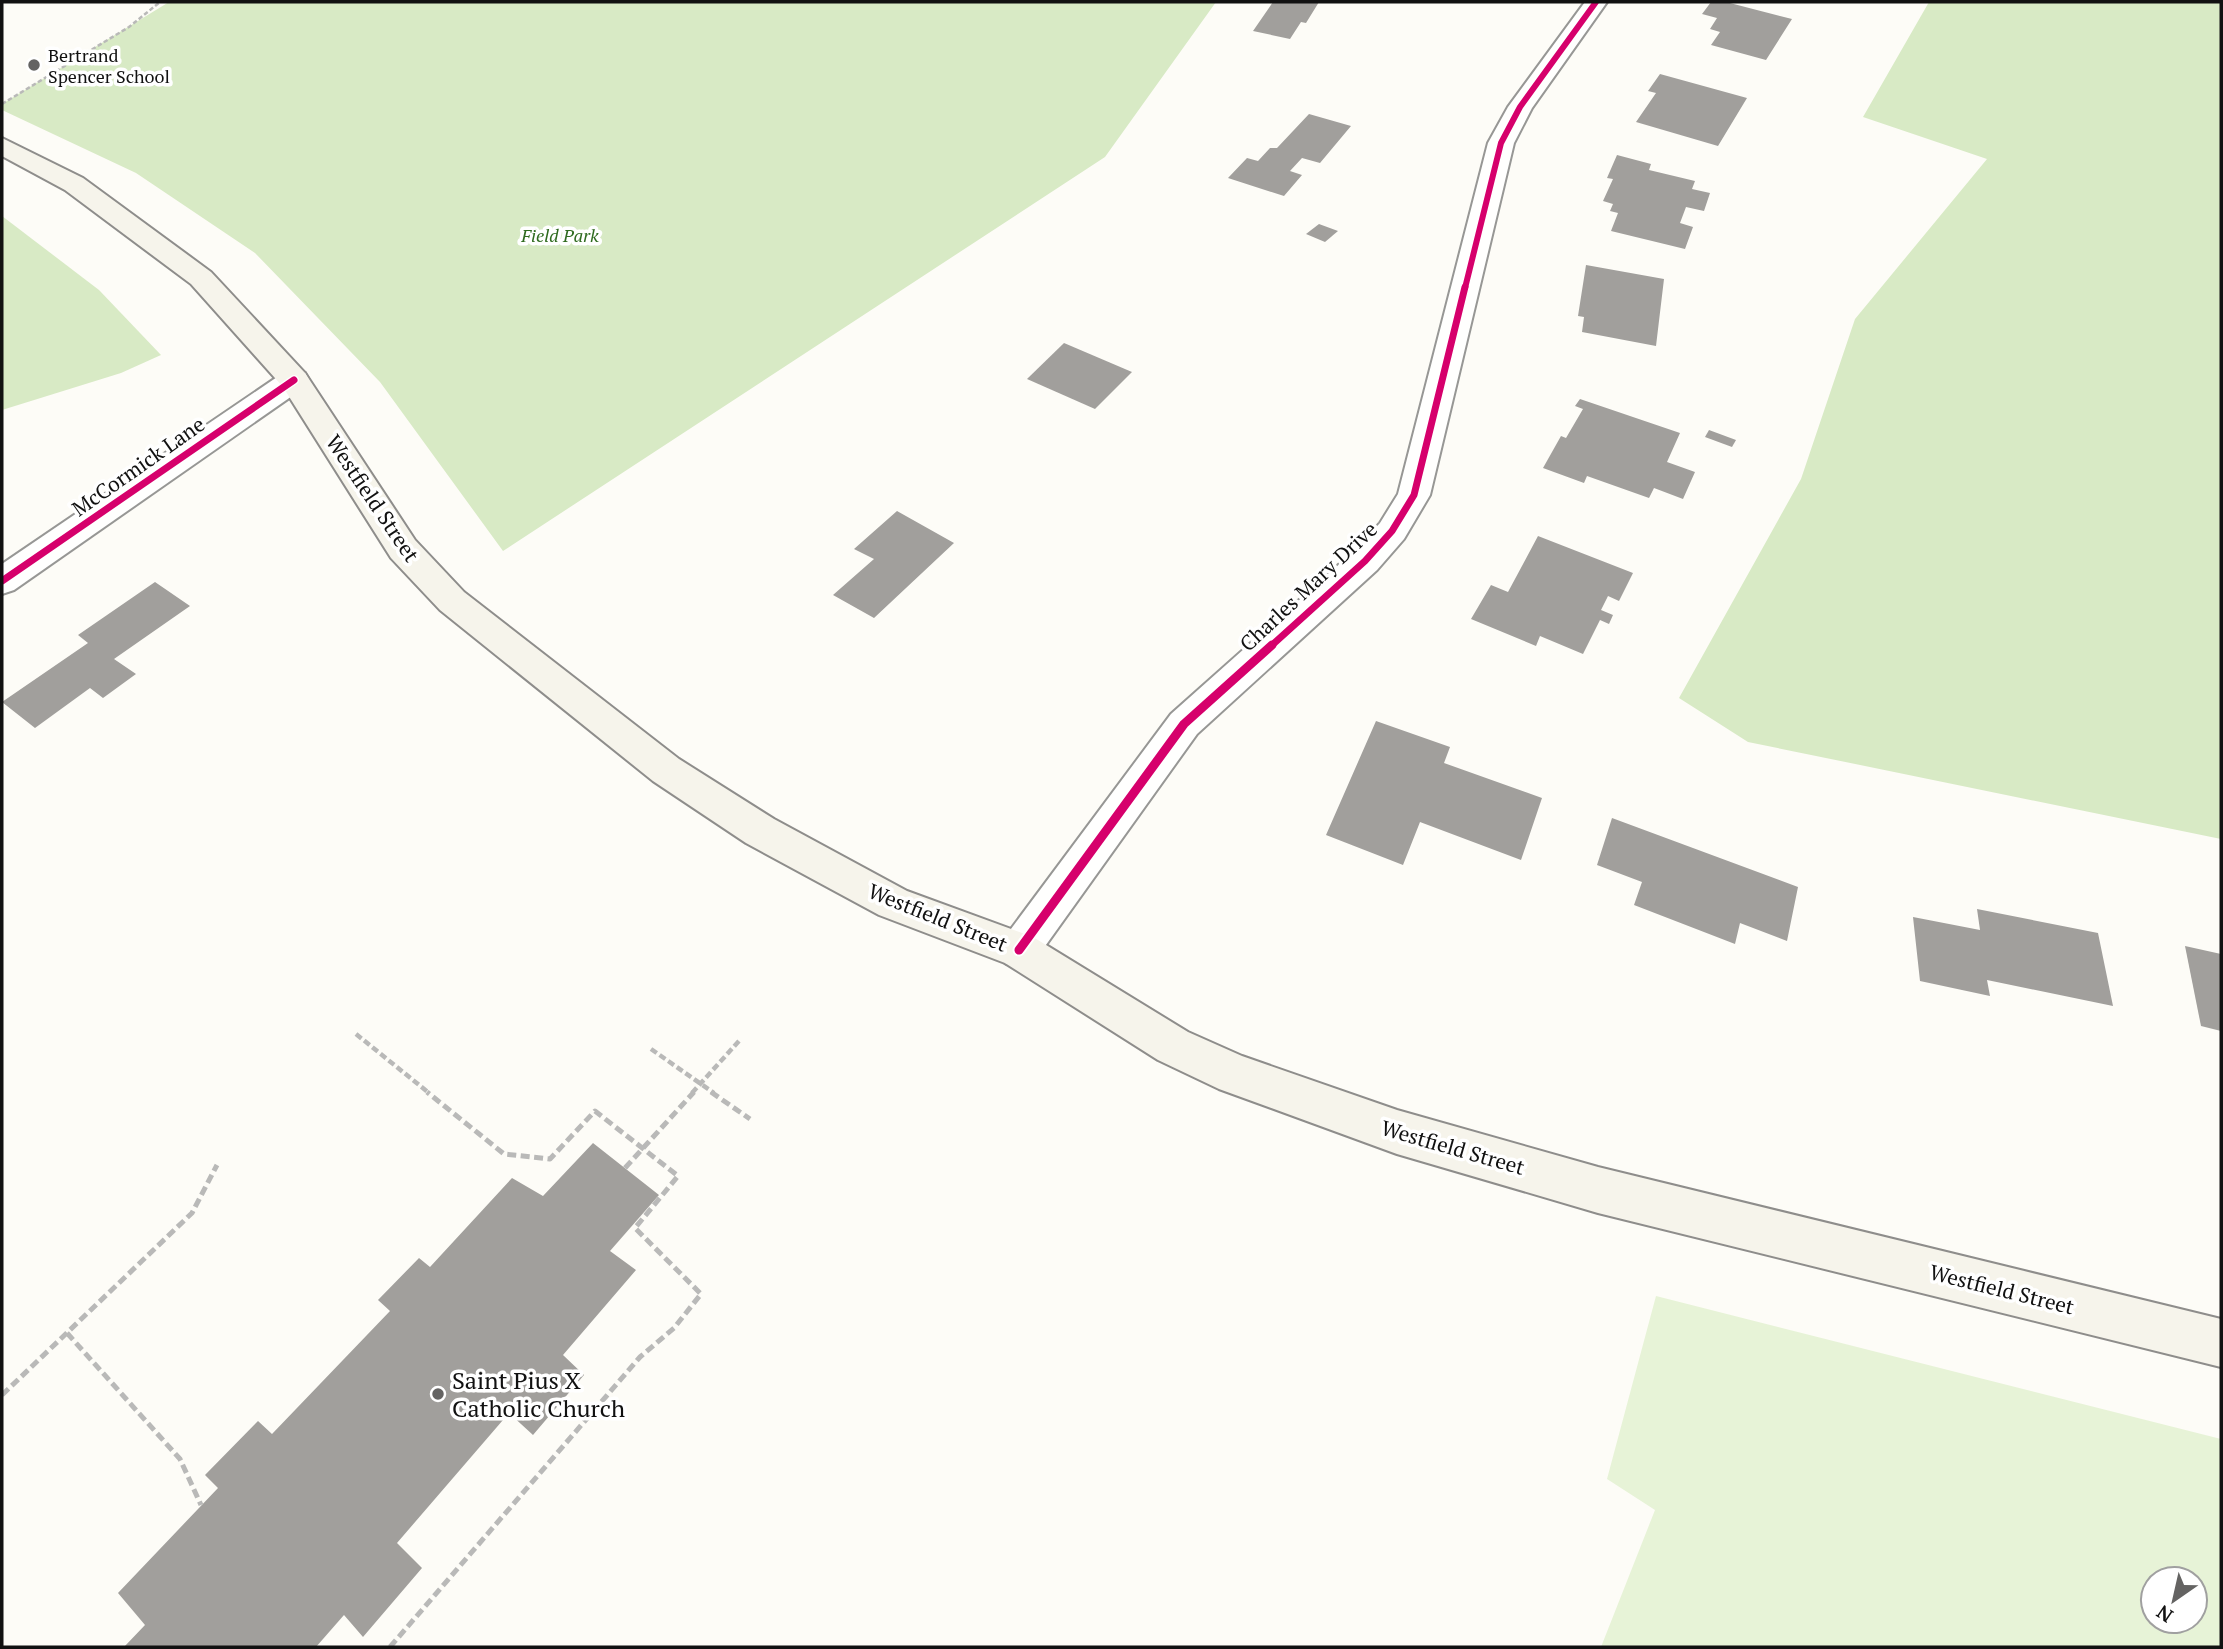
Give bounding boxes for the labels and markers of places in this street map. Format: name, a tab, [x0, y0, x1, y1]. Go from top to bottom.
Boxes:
place label: Bertrand Spencer School	[48, 43, 170, 88]
marker: Bertrand Spencer School	[26, 57, 42, 73]
place label: Saint Pius X Catholic Church	[452, 1364, 625, 1424]
marker: Saint Pius X Catholic Church	[430, 1386, 446, 1402]

